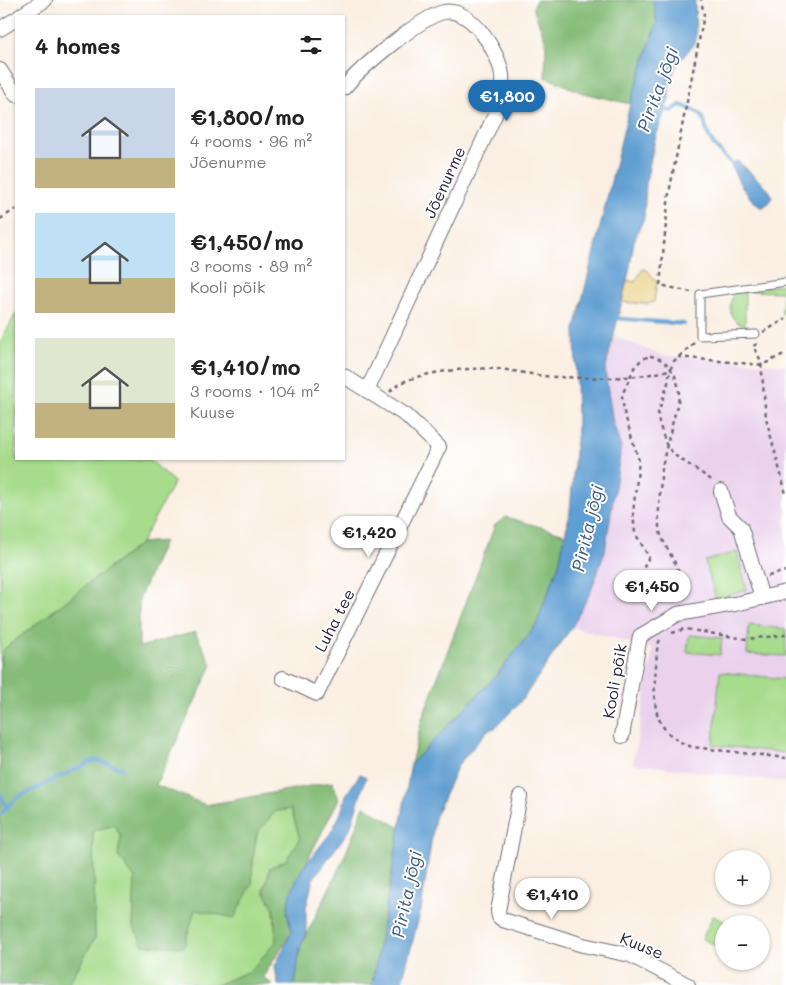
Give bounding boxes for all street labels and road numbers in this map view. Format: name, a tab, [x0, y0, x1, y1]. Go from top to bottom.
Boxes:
street label: Jõenurme	[418, 143, 470, 221]
street label: Luha tee	[309, 585, 359, 655]
street label: Kooli põik	[597, 642, 631, 720]
street label: Kuuse	[617, 927, 667, 963]

